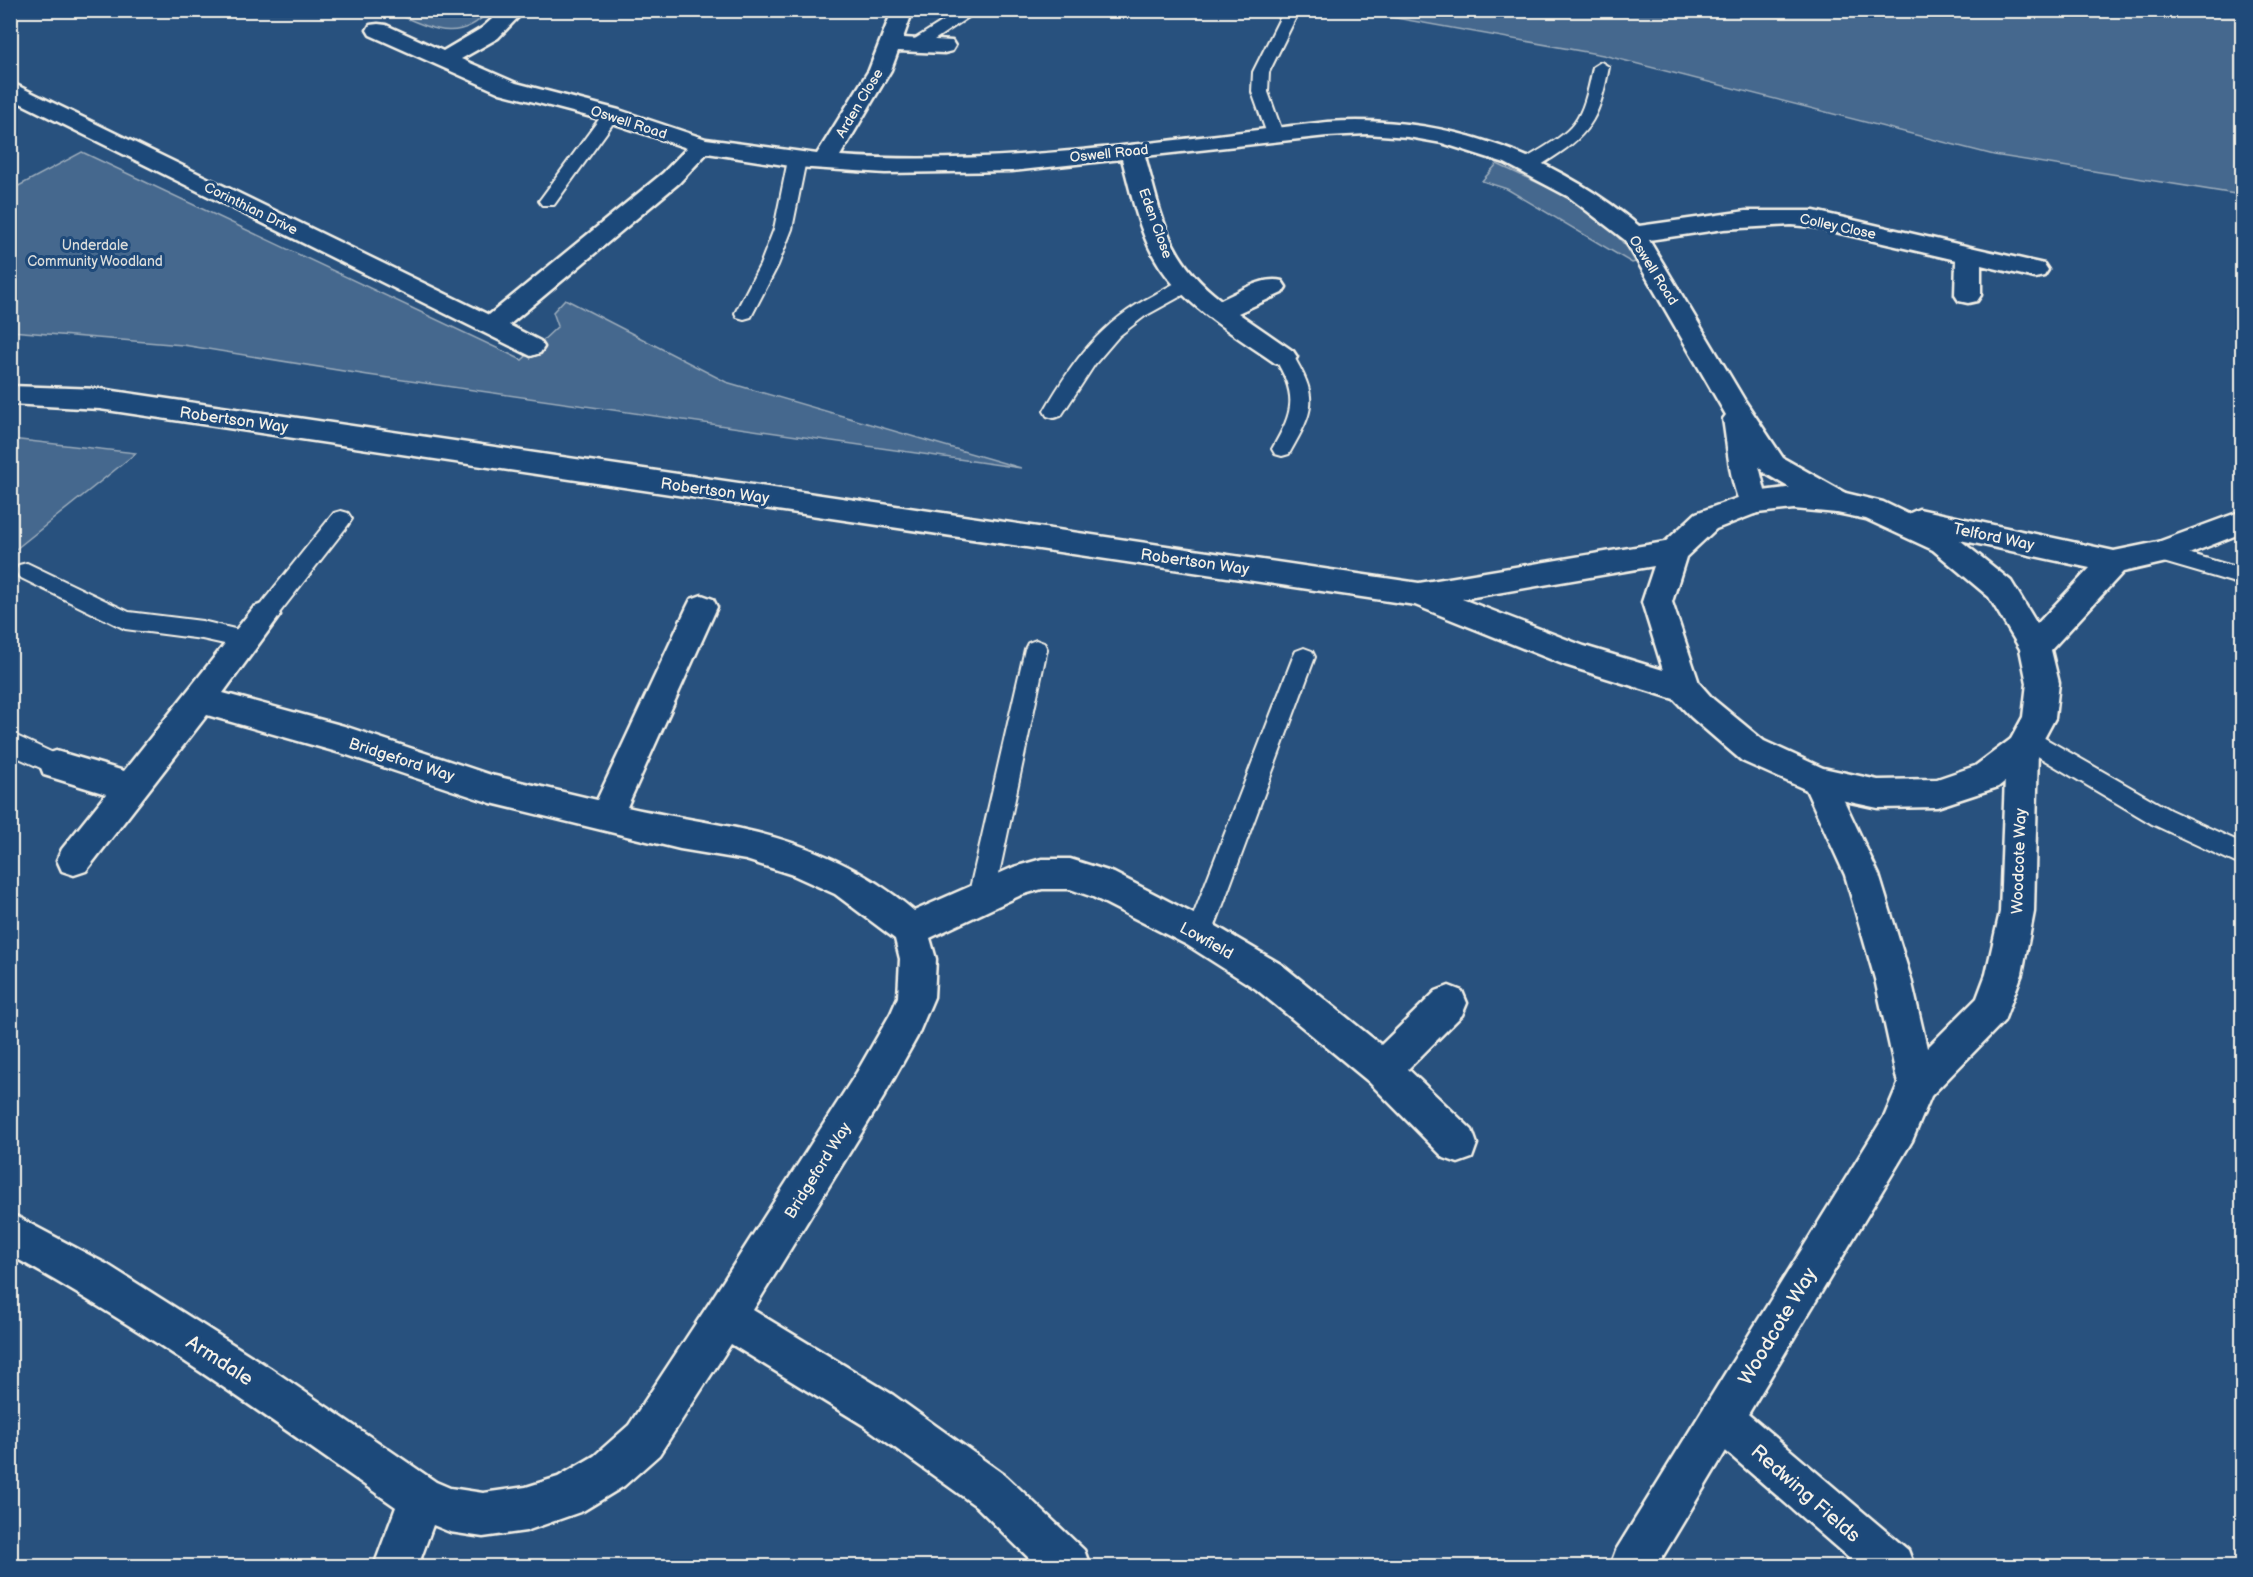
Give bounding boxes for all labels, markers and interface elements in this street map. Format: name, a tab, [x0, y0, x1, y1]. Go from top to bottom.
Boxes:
street label: Arden Close	[832, 66, 887, 141]
street label: Oswell Road	[589, 102, 669, 143]
street label: Oswell Road	[1069, 141, 1149, 166]
street label: Corinthian Drive	[201, 178, 300, 238]
street label: Eden Close	[1135, 186, 1176, 261]
street label: Colley Close	[1798, 210, 1878, 243]
street label: Oswell Road	[1625, 232, 1682, 308]
park label: Underdale Community Woodland	[27, 237, 163, 270]
street label: Robertson Way	[178, 403, 290, 438]
street label: Robertson Way	[659, 474, 771, 509]
street label: Telford Way	[1951, 520, 2037, 556]
street label: Robertson Way	[1139, 545, 1251, 580]
street label: Bridgeford Way	[346, 734, 458, 787]
street label: Woodcote Way	[2008, 807, 2031, 914]
street label: Lowfield	[1176, 919, 1236, 964]
street label: Bridgeford Way	[781, 1118, 856, 1223]
street label: Woodcote Way	[1733, 1264, 1822, 1389]
street label: Armdale	[181, 1330, 258, 1391]
street label: Redwing Fields	[1746, 1440, 1865, 1548]

